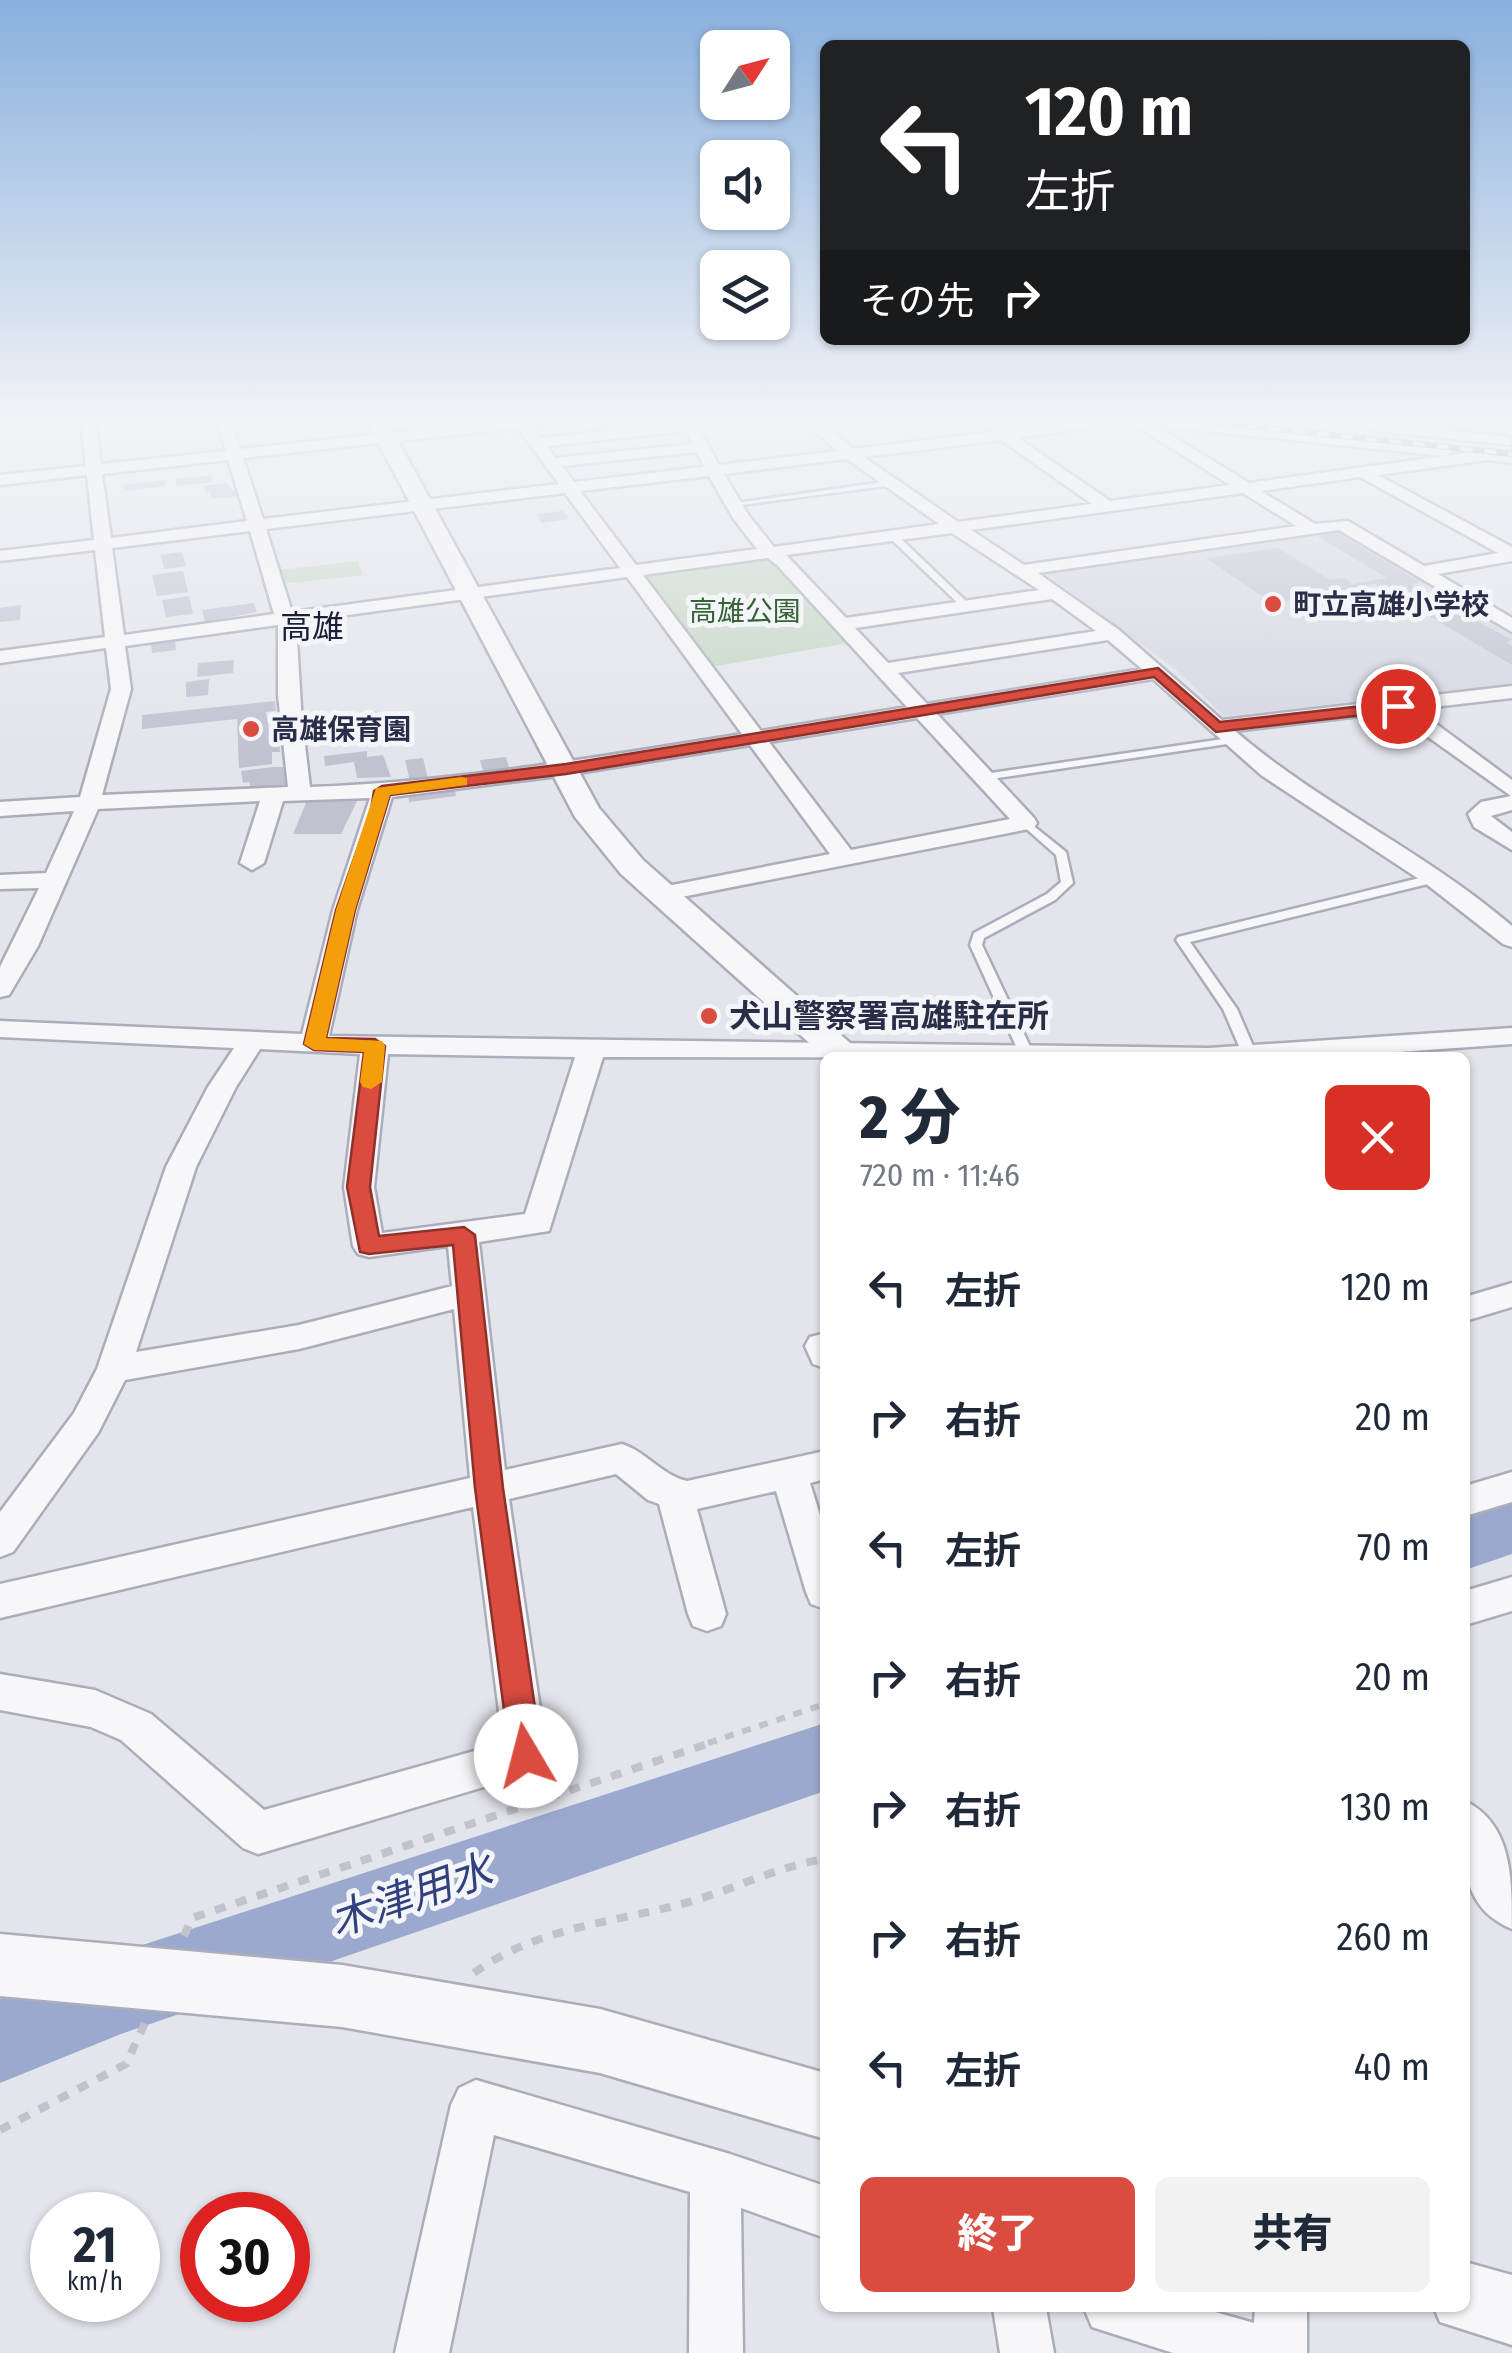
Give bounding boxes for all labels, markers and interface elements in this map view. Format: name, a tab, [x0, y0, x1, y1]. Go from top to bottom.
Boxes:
north arrow	[700, 30, 790, 120]
map controls	[700, 30, 790, 340]
text: 120 m	[1025, 70, 1193, 154]
icon: left	[860, 80, 990, 210]
button: sound	[700, 140, 790, 230]
text: 左折	[1025, 165, 1115, 219]
button: layers	[700, 250, 790, 340]
icon: right	[994, 270, 1049, 325]
text: その先	[860, 278, 974, 324]
place label: 町立高雄小学校	[1293, 588, 1489, 621]
marker: 町立高雄小学校	[1262, 593, 1284, 615]
park label: 高雄公園	[689, 595, 801, 628]
district label: 高雄	[280, 608, 344, 646]
pin	[1356, 664, 1441, 749]
icon: arrive	[1371, 679, 1426, 734]
place label: 高雄保育園	[271, 713, 411, 746]
marker: 高雄保育園	[240, 718, 262, 740]
place label: 犬山警察署高雄駐在所	[729, 997, 1049, 1035]
marker: 犬山警察署高雄駐在所	[698, 1005, 720, 1027]
text: 2 分	[860, 1082, 960, 1154]
button: close	[1325, 1085, 1430, 1190]
text: 720 m · 11:46	[860, 1156, 1020, 1194]
icon: left	[860, 1260, 915, 1315]
text: 120 m	[1340, 1264, 1430, 1310]
text: 左折	[945, 1268, 1021, 1314]
icon: right	[860, 1390, 915, 1445]
text: 20 m	[1355, 1394, 1430, 1440]
text: 右折	[945, 1398, 1021, 1444]
icon: left	[860, 1520, 915, 1575]
text: 70 m	[1357, 1524, 1430, 1570]
text: 左折	[945, 1528, 1021, 1574]
icon: right	[860, 1650, 915, 1705]
text: 20 m	[1355, 1654, 1430, 1700]
text: 右折	[945, 1658, 1021, 1704]
position arrow	[474, 1704, 578, 1808]
icon: right	[860, 1780, 915, 1835]
text: 130 m	[1340, 1784, 1430, 1830]
text: 右折	[945, 1788, 1021, 1834]
water label: 木津用水	[323, 1844, 502, 1947]
icon: right	[860, 1910, 915, 1965]
text: 260 m	[1336, 1914, 1430, 1960]
text: 右折	[945, 1918, 1021, 1964]
icon: left	[860, 2040, 915, 2095]
text: 40 m	[1354, 2044, 1430, 2090]
text: 左折	[945, 2048, 1021, 2094]
button: 終了	[860, 2177, 1135, 2292]
button: 共有	[1155, 2177, 1430, 2292]
speed limit sign: 30	[180, 2192, 310, 2322]
text: 21	[73, 2215, 117, 2275]
text: km/h	[67, 2267, 123, 2297]

